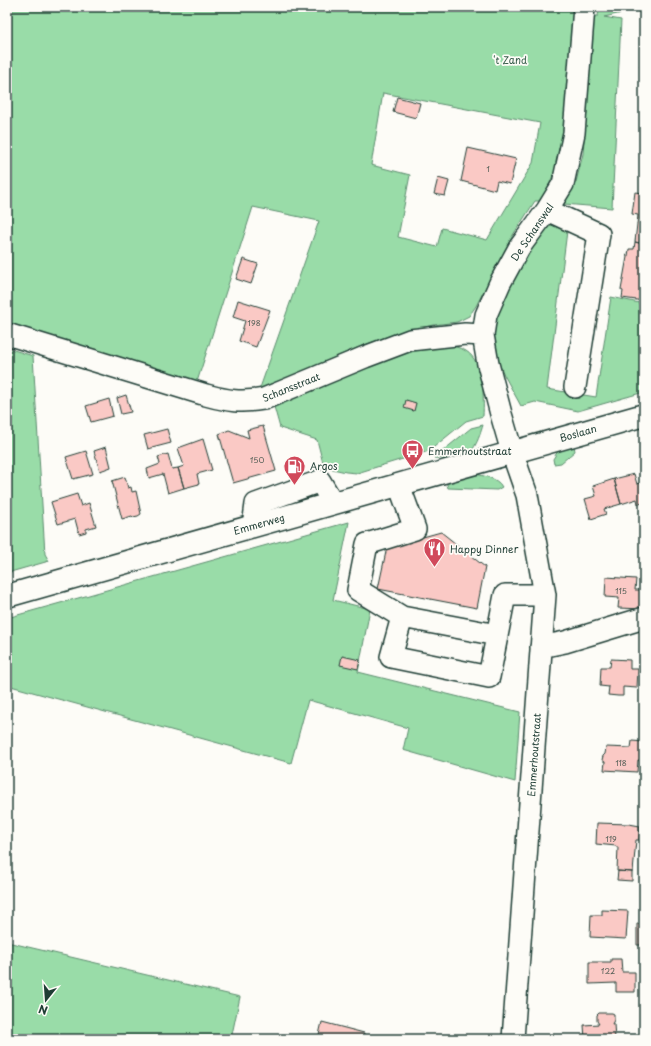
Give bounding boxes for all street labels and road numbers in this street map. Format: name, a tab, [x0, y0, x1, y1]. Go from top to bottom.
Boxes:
street label: De Schanswal	[507, 200, 557, 264]
street label: Schansstraat	[260, 368, 322, 405]
street label: Boslaan	[558, 420, 598, 445]
street label: Emmerweg	[232, 509, 286, 538]
street label: Emmerhoutstraat	[523, 713, 544, 797]

